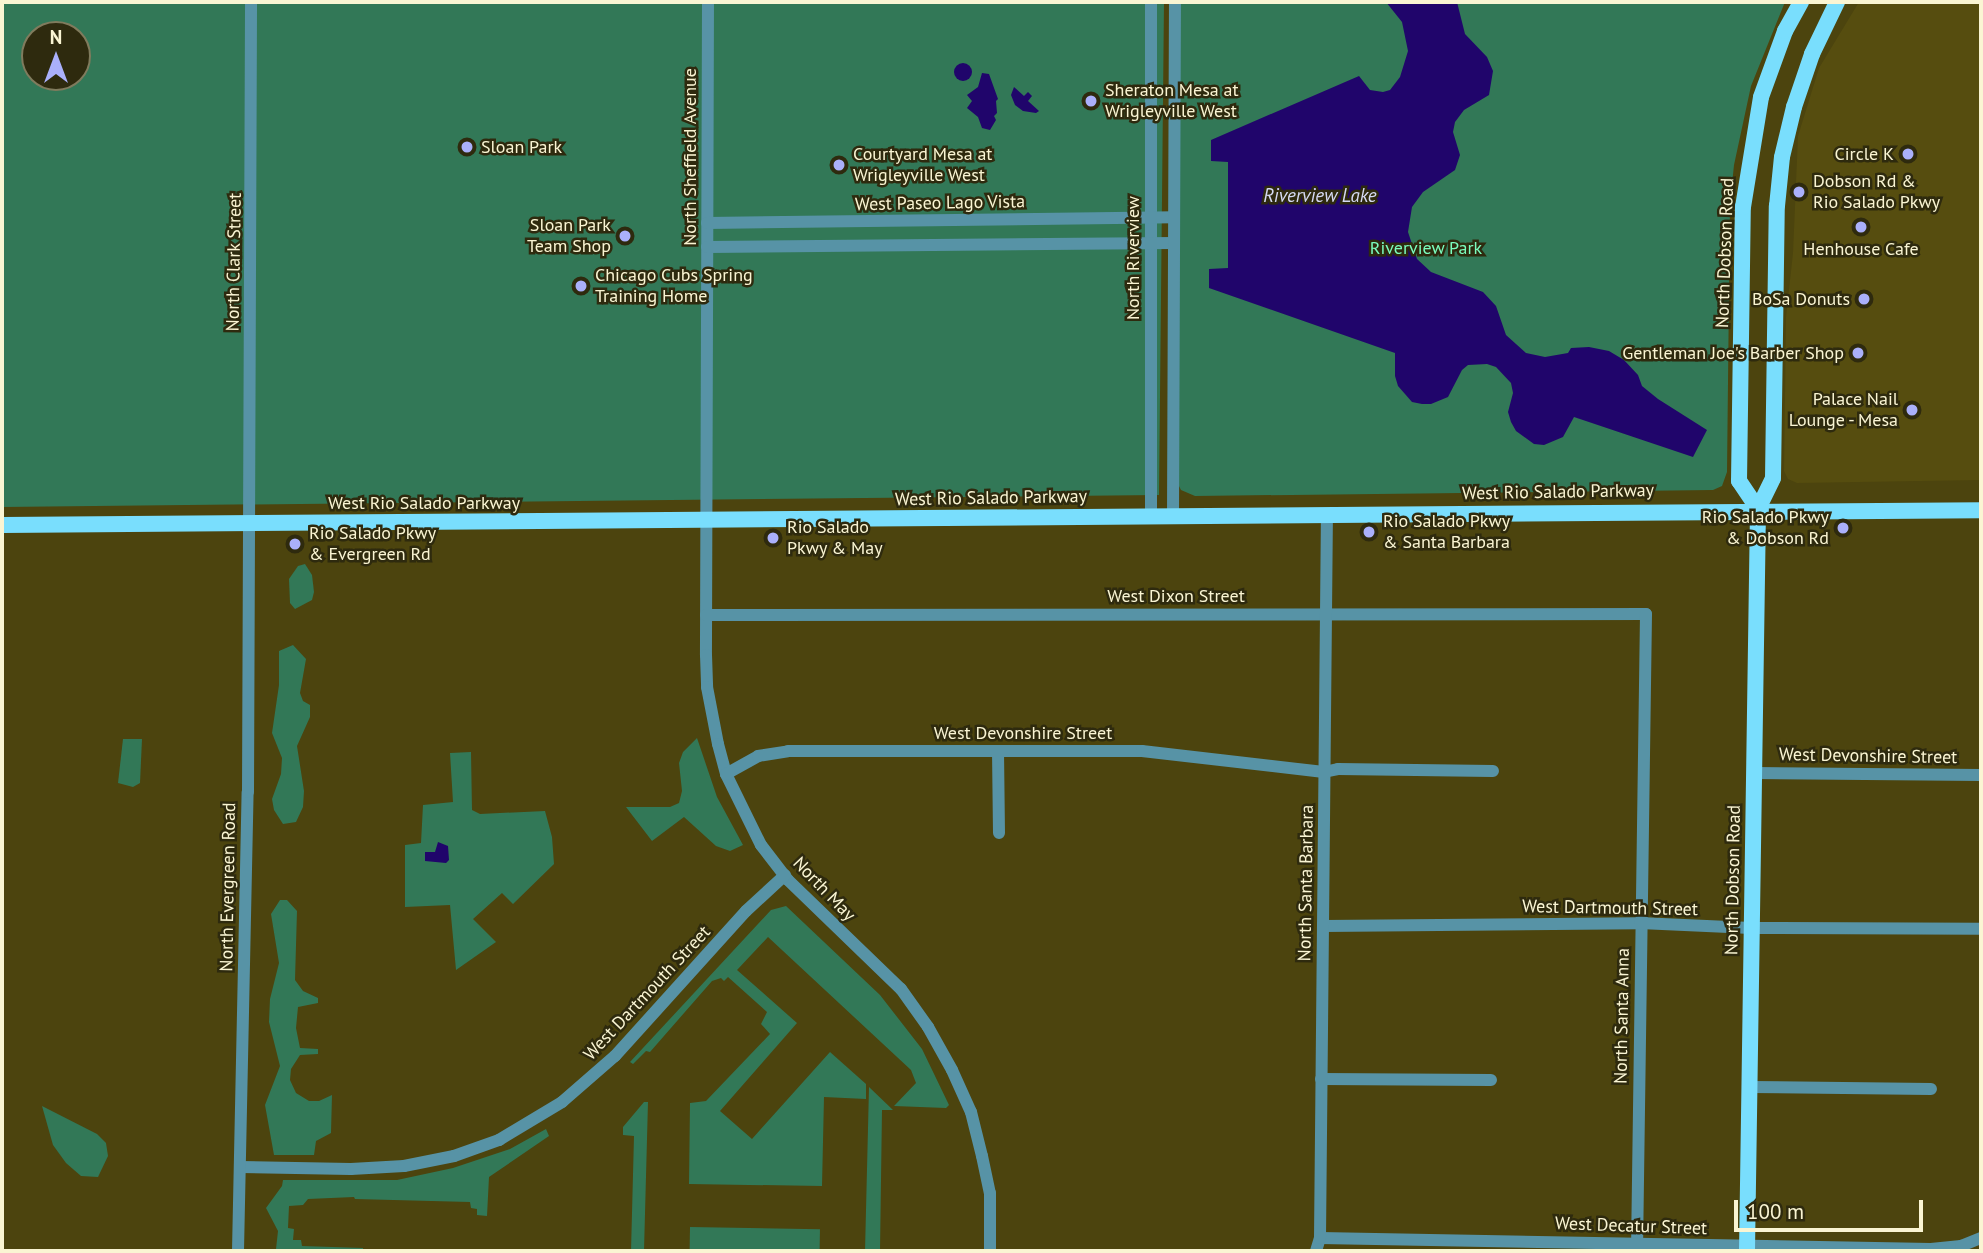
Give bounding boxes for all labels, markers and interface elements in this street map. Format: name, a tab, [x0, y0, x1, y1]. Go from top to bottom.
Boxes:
north arrow	[21, 21, 91, 91]
text: N	[50, 25, 62, 49]
street label: North Sheffield Avenue	[679, 68, 701, 246]
place label: Sheraton Mesa at Wrigleyville West	[1105, 80, 1239, 122]
marker: Sheraton Mesa at Wrigleyville West	[1083, 93, 1099, 109]
place label: Sloan Park	[481, 136, 562, 158]
marker: Sloan Park	[459, 139, 475, 155]
place label: Circle K	[1834, 143, 1894, 165]
place label: Courtyard Mesa at Wrigleyville West	[853, 144, 992, 186]
marker: Circle K	[1900, 146, 1916, 162]
marker: Courtyard Mesa at Wrigleyville West	[831, 157, 847, 173]
place label: Dobson Rd & Rio Salado Pkwy	[1813, 171, 1940, 214]
street label: North Dobson Road	[1712, 178, 1738, 328]
marker: Dobson Rd & Rio Salado Pkwy	[1791, 184, 1807, 200]
water label: Riverview Lake	[1263, 185, 1377, 207]
street label: West Paseo Lago Vista	[854, 191, 1026, 215]
street label: North Clark Street	[222, 192, 246, 332]
street label: North Riverview	[1122, 196, 1144, 320]
place label: Sloan Park Team Shop	[527, 215, 611, 258]
marker: Henhouse Cafe	[1853, 219, 1869, 235]
marker: Sloan Park Team Shop	[617, 228, 633, 244]
park label: Riverview Park	[1370, 237, 1482, 259]
place label: Henhouse Cafe	[1803, 238, 1919, 260]
place label: Chicago Cubs Spring Training Home	[595, 265, 753, 308]
marker: Chicago Cubs Spring Training Home	[573, 278, 589, 294]
place label: BoSa Donuts	[1752, 288, 1850, 310]
marker: BoSa Donuts	[1856, 291, 1872, 307]
place label: Gentleman Joe's Barber Shop	[1622, 342, 1844, 364]
marker: Gentleman Joe's Barber Shop	[1850, 345, 1866, 361]
place label: Palace Nail Lounge - Mesa	[1786, 389, 1898, 432]
marker: Palace Nail Lounge - Mesa	[1904, 402, 1920, 418]
street label: West Rio Salado Parkway	[1462, 480, 1654, 504]
street label: West Rio Salado Parkway	[895, 486, 1087, 510]
street label: West Rio Salado Parkway	[328, 492, 520, 514]
place label: Rio Salado Pkwy & Dobson Rd	[1702, 507, 1829, 550]
place label: Rio Salado Pkwy & Santa Barbara	[1383, 511, 1510, 554]
place label: Rio Salado Pkwy & May	[787, 517, 883, 560]
marker: Rio Salado Pkwy & Dobson Rd	[1835, 520, 1851, 536]
place label: Rio Salado Pkwy & Evergreen Rd	[309, 523, 436, 566]
marker: Rio Salado Pkwy & Santa Barbara	[1361, 524, 1377, 540]
marker: Rio Salado Pkwy & May	[765, 530, 781, 546]
marker: Rio Salado Pkwy & Evergreen Rd	[287, 536, 303, 552]
street label: West Dixon Street	[1107, 585, 1245, 607]
street label: West Devonshire Street	[934, 722, 1112, 744]
street label: West Devonshire Street	[1779, 744, 1957, 768]
street label: North Evergreen Road	[216, 802, 240, 972]
street label: North Santa Barbara	[1294, 805, 1318, 961]
street label: North Dobson Road	[1721, 805, 1745, 955]
street label: North May	[788, 852, 860, 926]
street label: West Dartmouth Street	[1522, 896, 1698, 920]
street label: West Dartmouth Street	[579, 921, 715, 1065]
street label: North Santa Anna	[1610, 948, 1634, 1084]
scale bar	[1738, 1186, 1927, 1230]
text: 100 m	[1747, 1198, 1804, 1225]
street label: West Decatur Street	[1555, 1213, 1707, 1239]

